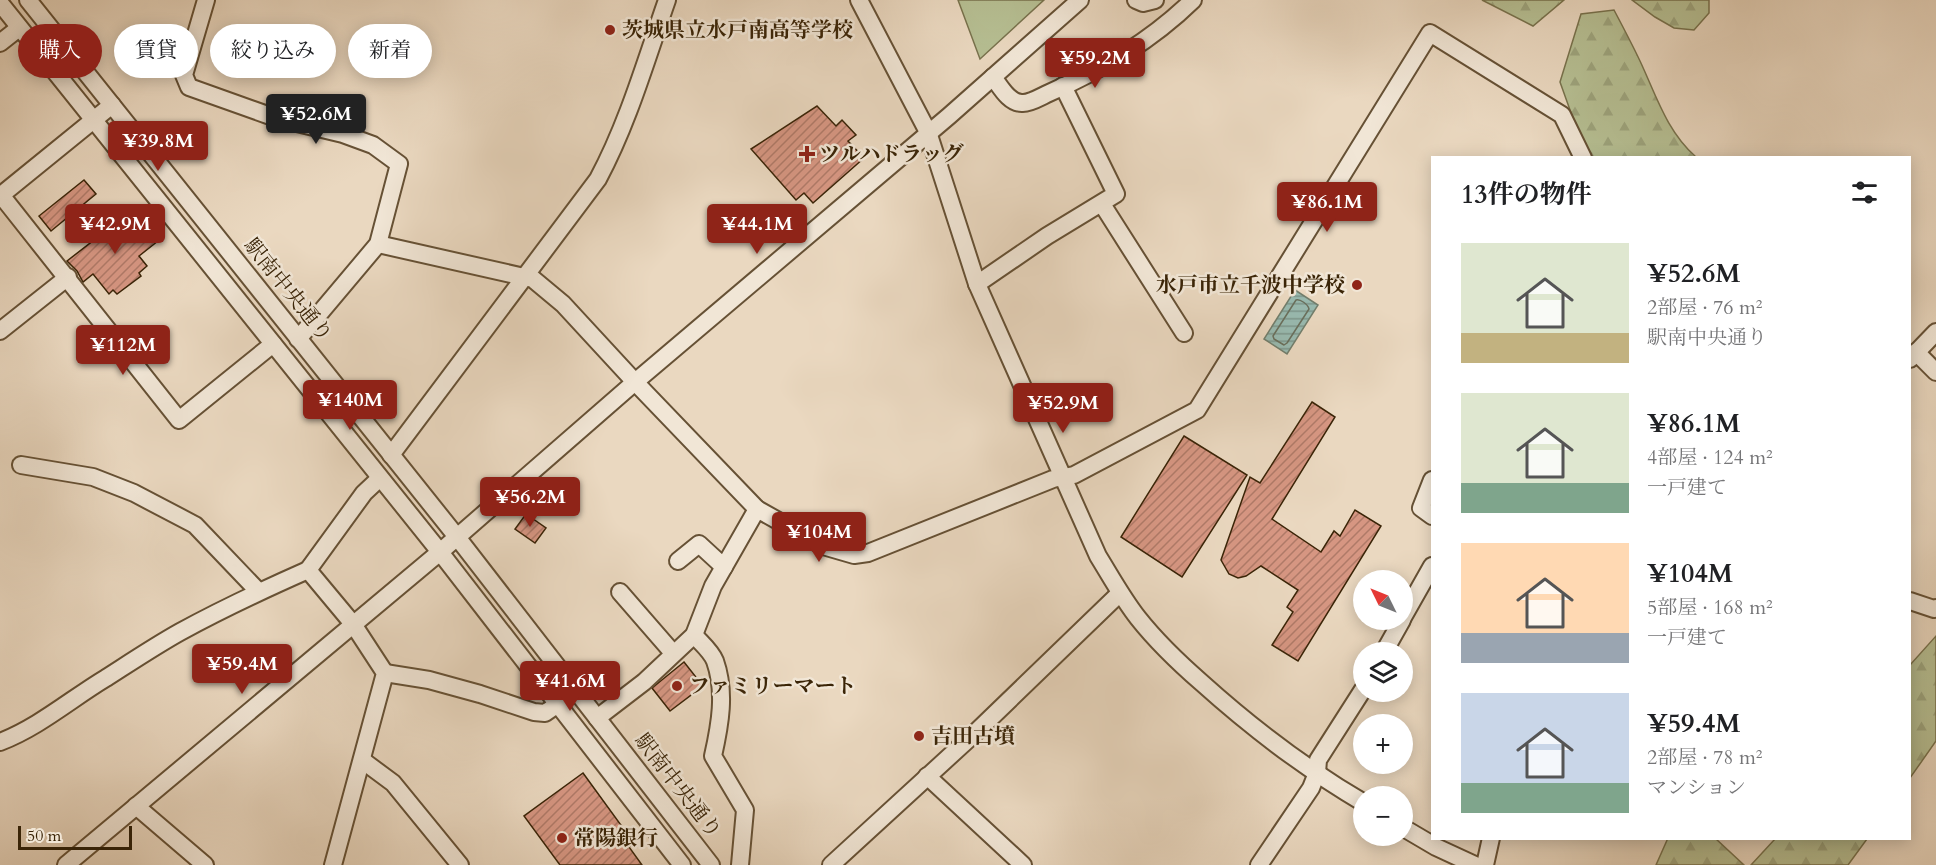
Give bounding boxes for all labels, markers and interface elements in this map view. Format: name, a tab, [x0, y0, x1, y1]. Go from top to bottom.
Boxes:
place label: 茨城県立水戸南高等学校	[622, 16, 853, 45]
marker: 茨城県立水戸南高等学校	[603, 23, 617, 37]
chip: 購入	[18, 24, 102, 78]
chip: 賃貸	[114, 24, 198, 78]
chip: 絞り込み	[210, 24, 336, 78]
chip: 新着	[348, 24, 432, 78]
pin: ¥59.2M	[1046, 38, 1144, 89]
text: ¥59.2M	[1059, 44, 1131, 71]
pin: ¥52.6M	[267, 94, 365, 145]
text: ¥52.6M	[280, 100, 352, 127]
pin: ¥39.8M	[109, 121, 207, 172]
text: ¥39.8M	[122, 127, 194, 154]
place label: ツルハドラッグ	[819, 140, 964, 169]
marker: ツルハドラッグ	[800, 147, 814, 161]
icon: filters	[1848, 176, 1881, 209]
text: 13件の物件	[1461, 177, 1592, 212]
pin: ¥86.1M	[1278, 182, 1376, 233]
text: ¥86.1M	[1291, 188, 1363, 215]
pin: ¥42.9M	[66, 204, 164, 255]
pin: ¥44.1M	[708, 204, 806, 255]
text: ¥42.9M	[79, 210, 151, 237]
text: ¥44.1M	[721, 210, 793, 237]
street label: 駅南中央通り	[237, 232, 339, 348]
text: ¥52.6M	[1647, 256, 1740, 291]
icon: home	[1509, 267, 1581, 339]
place label: 水戸市立千波中学校	[1156, 271, 1345, 300]
marker: 水戸市立千波中学校	[1350, 278, 1364, 292]
text: 2部屋 · 76 m²	[1647, 294, 1763, 321]
text: 駅南中央通り	[1647, 324, 1767, 351]
pin: ¥112M	[81, 325, 165, 376]
text: ¥112M	[90, 331, 156, 358]
pin: ¥140M	[308, 380, 392, 431]
pin: ¥52.9M	[1014, 383, 1112, 434]
text: ¥140M	[317, 386, 383, 413]
text: ¥52.9M	[1027, 389, 1099, 416]
text: ¥86.1M	[1647, 406, 1740, 441]
icon: home	[1509, 417, 1581, 489]
text: 4部屋 · 124 m²	[1647, 444, 1773, 471]
text: 一戸建て	[1647, 474, 1727, 501]
pin: ¥56.2M	[481, 477, 579, 528]
text: ¥56.2M	[494, 483, 566, 510]
pin: ¥104M	[777, 512, 861, 563]
text: ¥104M	[786, 518, 852, 545]
text: ¥104M	[1647, 556, 1733, 591]
icon: home	[1509, 567, 1581, 639]
north arrow	[1353, 570, 1413, 630]
map controls	[1353, 570, 1413, 846]
text: 5部屋 · 168 m²	[1647, 594, 1773, 621]
text: 一戸建て	[1647, 624, 1727, 651]
button: layers	[1353, 642, 1413, 702]
pin: ¥59.4M	[193, 644, 291, 695]
text: ¥59.4M	[206, 650, 278, 677]
pin: ¥41.6M	[521, 661, 619, 712]
text: ¥41.6M	[534, 667, 606, 694]
place label: ファミリーマート	[689, 672, 857, 701]
marker: ファミリーマート	[670, 679, 684, 693]
text: ¥59.4M	[1647, 706, 1740, 741]
button: +	[1353, 714, 1413, 774]
icon: home	[1509, 717, 1581, 789]
place label: 吉田古墳	[931, 722, 1015, 751]
street label: 駅南中央通り	[628, 727, 728, 845]
marker: 吉田古墳	[912, 729, 926, 743]
text: 2部屋 · 78 m²	[1647, 744, 1763, 771]
text: マンション	[1647, 774, 1746, 801]
button: −	[1353, 786, 1413, 846]
scale bar	[18, 823, 132, 850]
place label: 常陽銀行	[574, 824, 658, 853]
text: 50 m	[27, 825, 61, 847]
marker: 常陽銀行	[555, 831, 569, 845]

